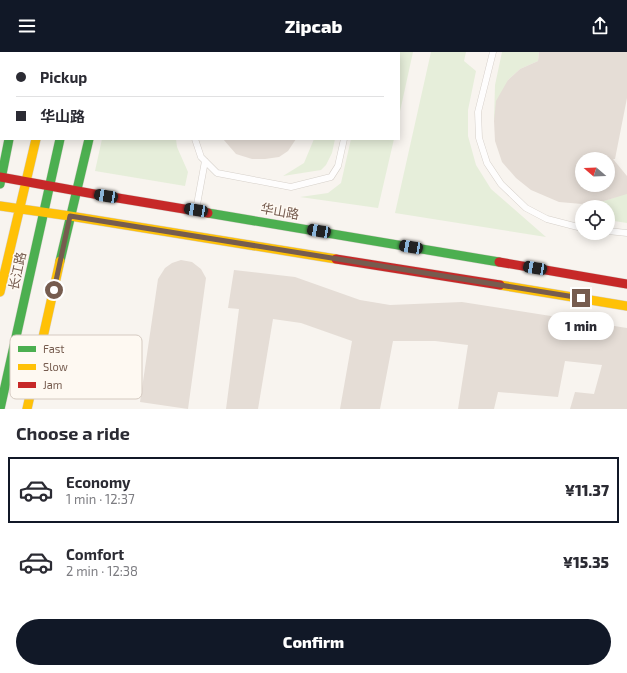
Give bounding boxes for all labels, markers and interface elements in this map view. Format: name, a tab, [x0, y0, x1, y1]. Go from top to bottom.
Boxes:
icon: menu	[16, 15, 38, 37]
text: Zipcab	[285, 15, 342, 37]
icon: share	[589, 15, 611, 37]
text: Pickup	[40, 68, 87, 86]
text: 华山路	[40, 107, 85, 125]
north arrow	[575, 152, 615, 192]
map controls	[575, 152, 615, 240]
car	[93, 188, 119, 204]
street label: 华山路	[259, 200, 301, 222]
button: locate	[575, 200, 615, 240]
car	[183, 202, 209, 218]
car	[306, 223, 332, 239]
car	[398, 239, 424, 255]
street label: 长江路	[5, 250, 29, 292]
car	[522, 260, 548, 276]
route start	[45, 281, 63, 299]
route end	[572, 289, 590, 307]
callout: 1 min	[548, 312, 614, 340]
text: 1 min	[565, 318, 597, 334]
legend	[10, 335, 142, 399]
text: Fast	[43, 342, 65, 355]
text: Slow	[43, 360, 68, 373]
text: Jam	[43, 378, 62, 391]
text: Choose a ride	[16, 422, 130, 444]
icon: car	[18, 472, 54, 508]
text: Economy	[66, 473, 131, 491]
text: ¥11.37	[565, 481, 609, 499]
text: 1 min · 12:37	[66, 491, 135, 507]
icon: car	[18, 544, 54, 580]
text: Comfort	[66, 545, 124, 563]
text: ¥15.35	[563, 553, 609, 571]
text: 2 min · 12:38	[66, 563, 138, 579]
button: Confirm	[16, 619, 611, 665]

